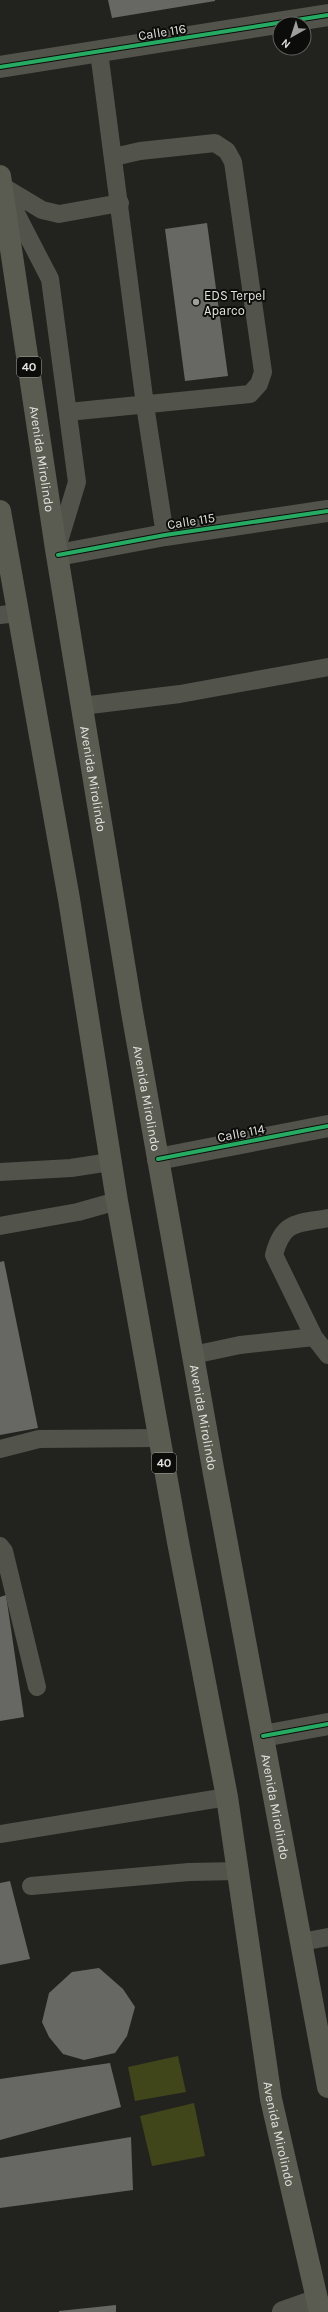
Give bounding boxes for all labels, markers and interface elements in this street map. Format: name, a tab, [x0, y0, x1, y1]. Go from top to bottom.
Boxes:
north arrow	[272, 16, 312, 56]
street label: Calle 116	[137, 21, 187, 43]
text: N	[279, 36, 293, 51]
place label: EDS Terpel Aparco	[204, 288, 266, 318]
marker: EDS Terpel Aparco	[191, 297, 201, 307]
road number: 40	[17, 357, 41, 377]
street label: Avenida Mirolindo	[27, 405, 58, 513]
street label: Calle 115	[166, 510, 216, 532]
street label: Avenida Mirolindo	[78, 725, 110, 833]
street label: Avenida Mirolindo	[131, 1044, 164, 1152]
street label: Calle 114	[216, 1121, 266, 1145]
street label: Avenida Mirolindo	[187, 1363, 221, 1471]
road number: 40	[152, 1453, 176, 1473]
street label: Avenida Mirolindo	[259, 1753, 293, 1861]
street label: Avenida Mirolindo	[261, 2080, 298, 2188]

